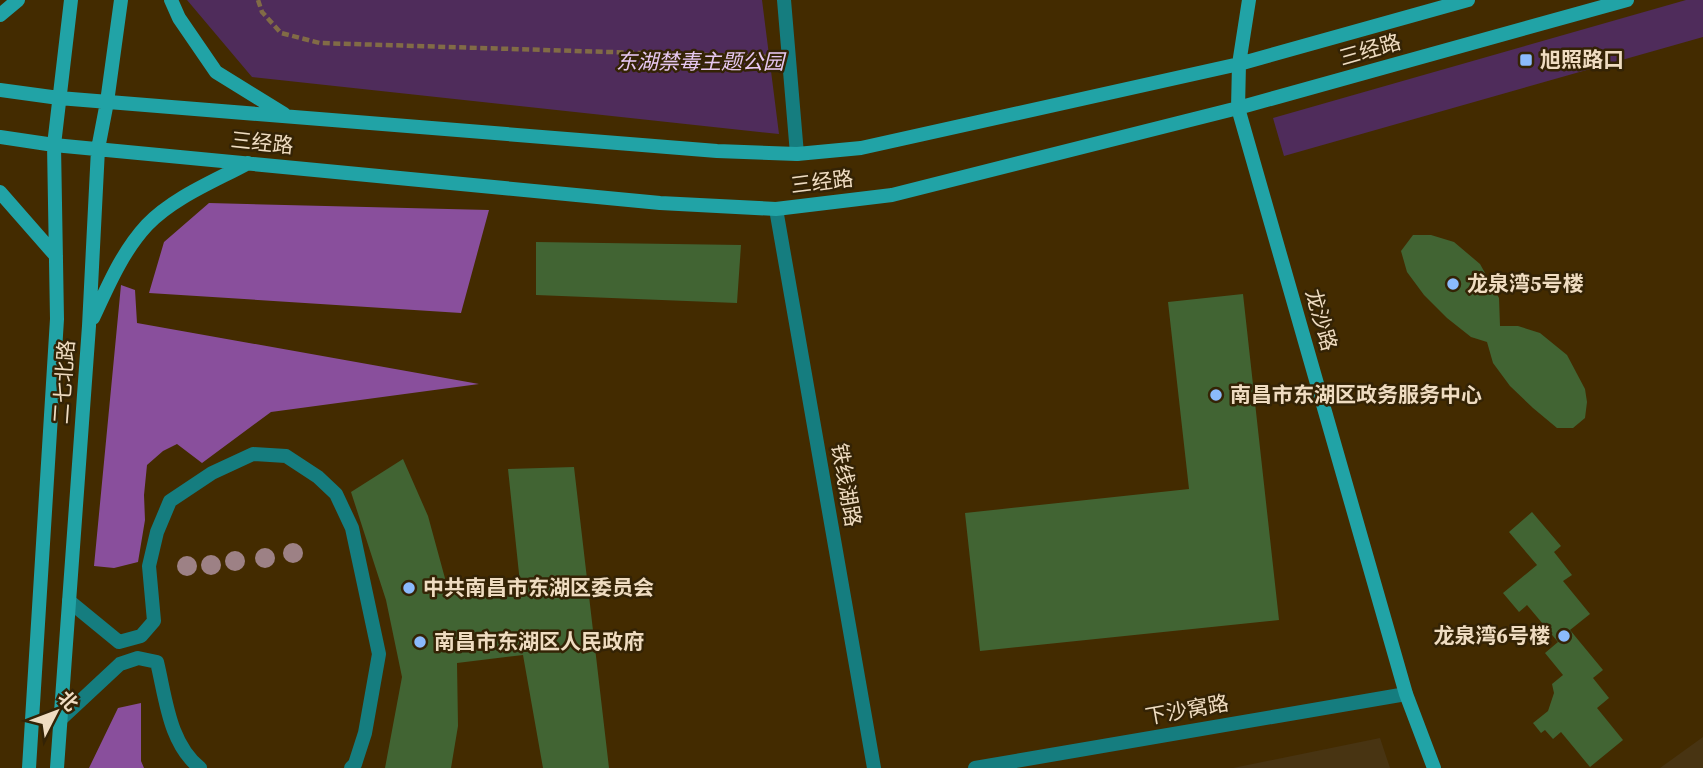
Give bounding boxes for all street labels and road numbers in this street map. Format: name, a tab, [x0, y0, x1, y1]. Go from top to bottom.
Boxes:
street label: 三经路	[1336, 27, 1404, 72]
street label: 三经路	[229, 125, 295, 160]
street label: 三经路	[789, 163, 855, 200]
street label: 龙沙路	[1299, 286, 1344, 354]
street label: 二七北路	[46, 339, 81, 425]
street label: 铁线湖路	[825, 441, 868, 529]
street label: 下沙窝路	[1143, 688, 1231, 731]

